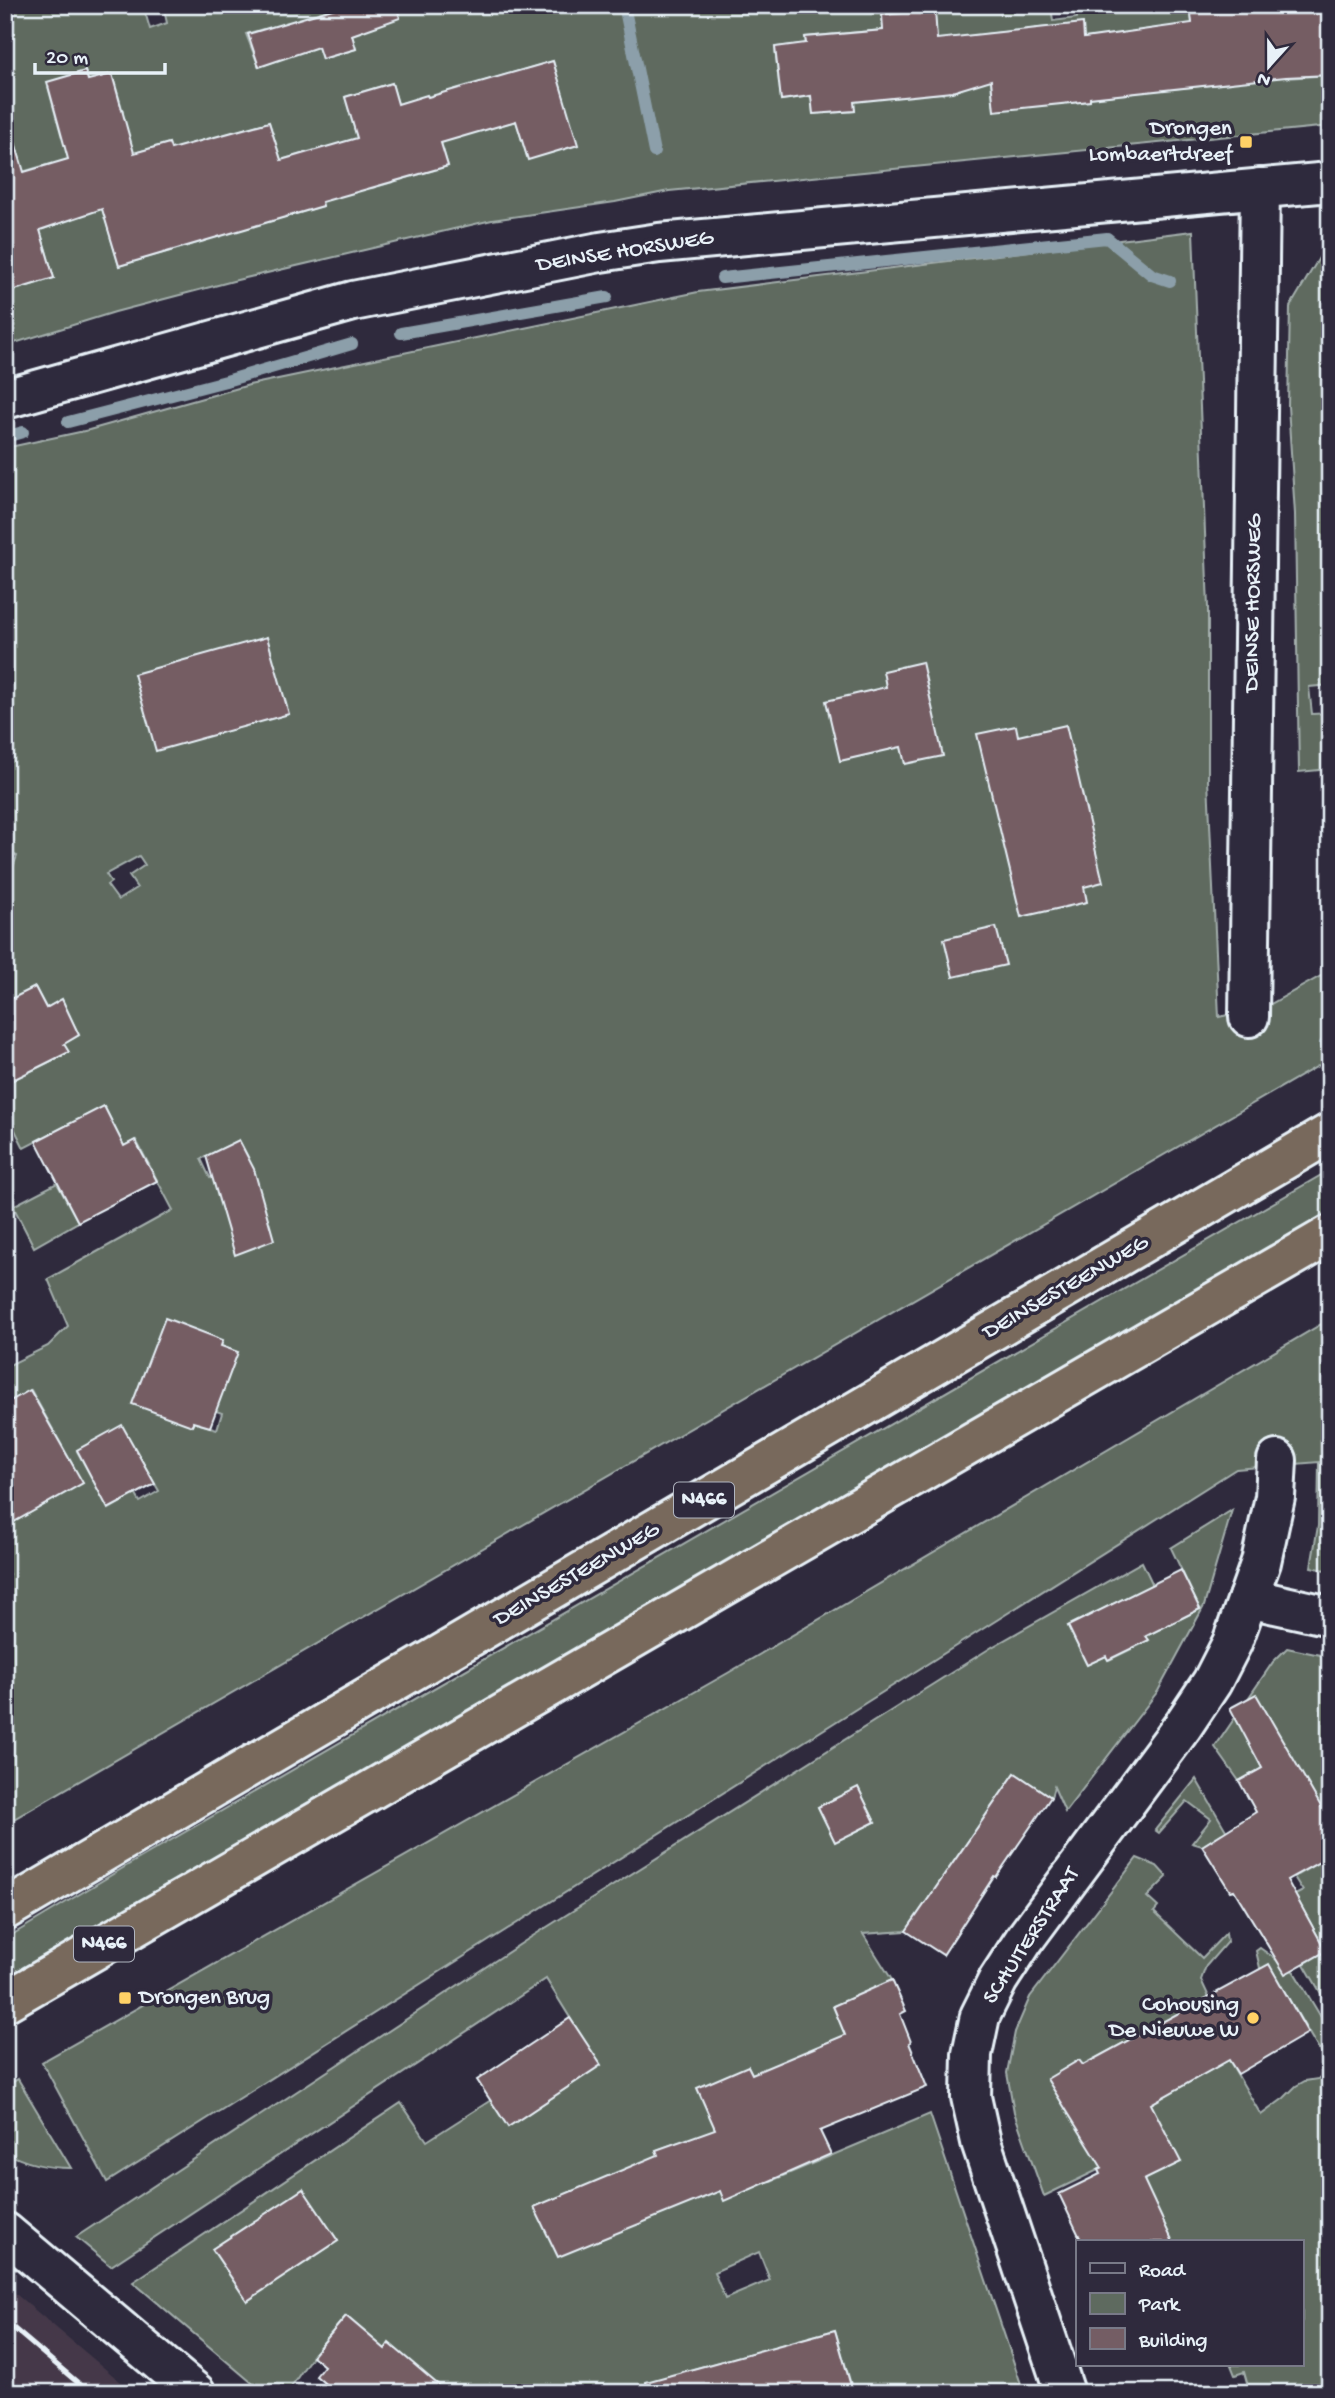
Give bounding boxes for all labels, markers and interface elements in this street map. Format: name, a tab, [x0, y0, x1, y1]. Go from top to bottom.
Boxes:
scale bar	[35, 32, 164, 76]
north arrow	[1234, 32, 1304, 102]
text: 20 m	[46, 47, 88, 72]
text: N	[1254, 66, 1274, 92]
place label: Drongen Lombaertdreef	[1089, 116, 1234, 169]
marker: Drongen Lombaertdreef	[1238, 134, 1254, 150]
street label: DEINSE HORSWEG	[533, 224, 717, 280]
street label: DEINSE HORSWEG	[1239, 512, 1269, 694]
street label: DEINSESTEENWEG	[977, 1229, 1155, 1347]
road number: N466	[674, 1482, 734, 1518]
street label: DEINSESTEENWEG	[488, 1516, 666, 1634]
street label: SCHUITERSTRAAT	[978, 1861, 1087, 2010]
road number: N466	[74, 1926, 134, 1962]
place label: Drongen Brug	[137, 1985, 270, 2012]
marker: Drongen Brug	[117, 1990, 133, 2006]
place label: Cohousing De Nieuwe W	[1107, 1992, 1239, 2045]
marker: Cohousing De Nieuwe W	[1245, 2010, 1261, 2026]
legend	[1076, 2240, 1304, 2366]
text: Road	[1139, 2260, 1187, 2285]
text: Park	[1138, 2294, 1182, 2319]
text: Building	[1138, 2330, 1208, 2355]

